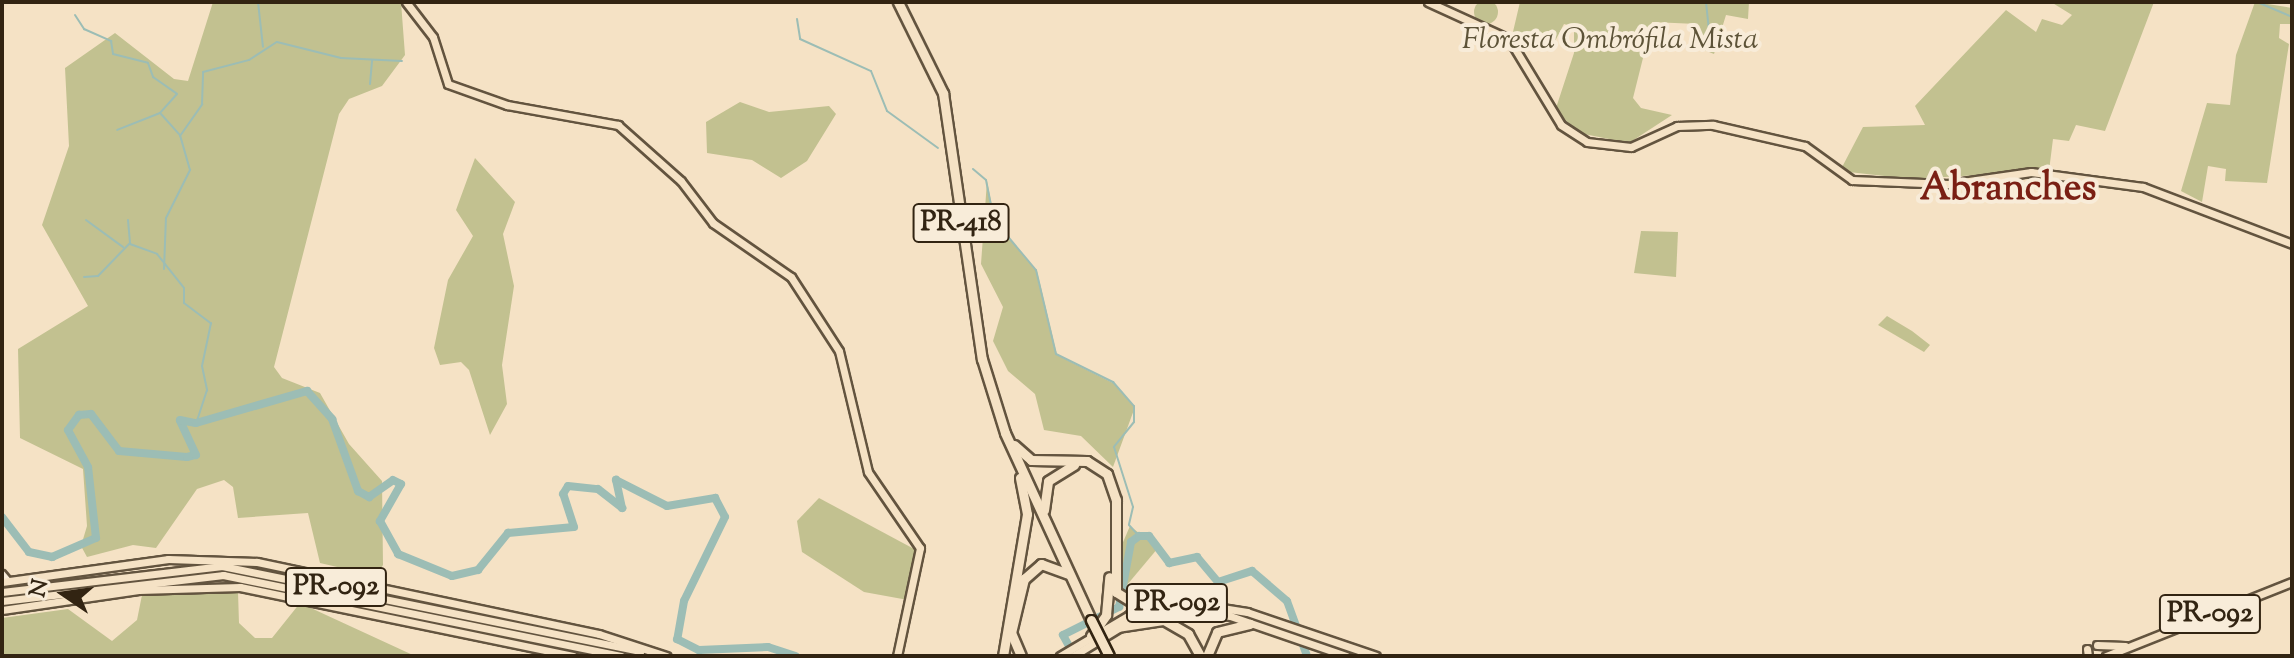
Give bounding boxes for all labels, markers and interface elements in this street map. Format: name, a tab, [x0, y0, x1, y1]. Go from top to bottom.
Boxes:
park label: Floresta Ombrófila Mista	[1462, 23, 1758, 59]
district label: Abranches	[1920, 168, 2096, 214]
road number: PR-418	[911, 199, 1011, 247]
north arrow	[24, 554, 104, 634]
road number: PR-092	[284, 563, 388, 611]
text: N	[23, 576, 58, 601]
road number: PR-092	[1125, 579, 1229, 627]
road number: PR-092	[2158, 590, 2262, 638]

